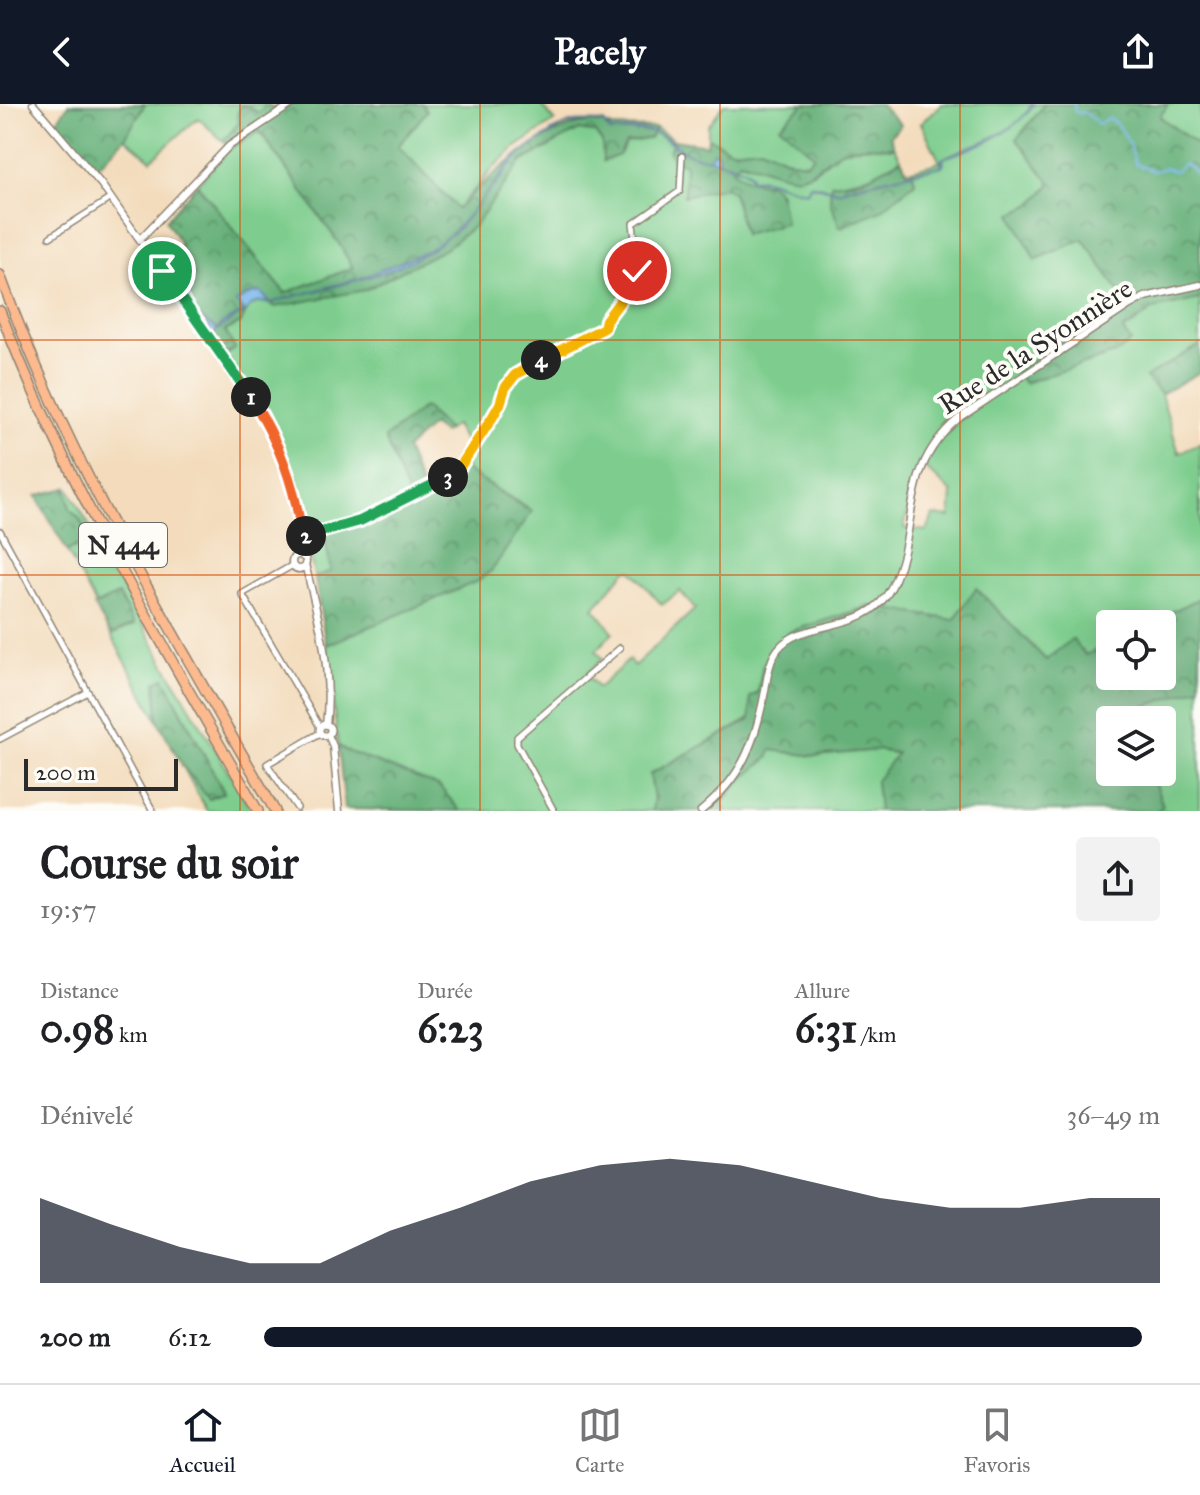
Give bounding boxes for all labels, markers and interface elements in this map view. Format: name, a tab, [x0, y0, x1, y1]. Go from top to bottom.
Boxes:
icon: back	[40, 30, 84, 74]
text: Pacely	[554, 30, 646, 74]
icon: share	[1116, 30, 1160, 74]
pin	[128, 237, 196, 305]
pin	[603, 237, 671, 305]
icon: arrive	[140, 249, 184, 293]
icon: check	[615, 249, 659, 293]
street label: Rue de la Syonnière	[932, 271, 1139, 422]
pin: 4	[521, 340, 561, 380]
text: 4	[535, 346, 547, 373]
pin: 1	[231, 377, 271, 417]
text: 1	[247, 383, 255, 410]
pin: 3	[428, 457, 468, 497]
text: 3	[444, 463, 452, 490]
pin: 2	[286, 516, 326, 556]
text: 2	[301, 522, 311, 549]
road number: N 444	[79, 523, 167, 567]
map controls	[1096, 610, 1176, 786]
button: locate	[1096, 610, 1176, 690]
button: layers	[1096, 706, 1176, 786]
scale bar	[24, 755, 178, 791]
text: 200 m	[36, 759, 96, 786]
text: Course du soir	[40, 836, 298, 890]
button: share	[1076, 837, 1160, 921]
text: 19:57	[40, 893, 97, 925]
text: Distance	[40, 977, 119, 1004]
text: Durée	[417, 977, 473, 1004]
text: Allure	[795, 977, 850, 1004]
text: 0.98	[40, 1004, 114, 1053]
text: 6:23	[417, 1004, 484, 1053]
text: 6:31	[795, 1004, 857, 1053]
text: km	[114, 1021, 148, 1048]
text: /km	[857, 1021, 896, 1048]
text: Dénivelé	[40, 1099, 133, 1131]
text: 36–49 m	[1067, 1099, 1160, 1131]
text: 200 m	[40, 1321, 111, 1353]
text: 6:12	[168, 1321, 211, 1353]
tab: Accueil	[170, 1403, 236, 1478]
tab: Carte	[575, 1403, 624, 1478]
tab: Favoris	[964, 1403, 1030, 1478]

